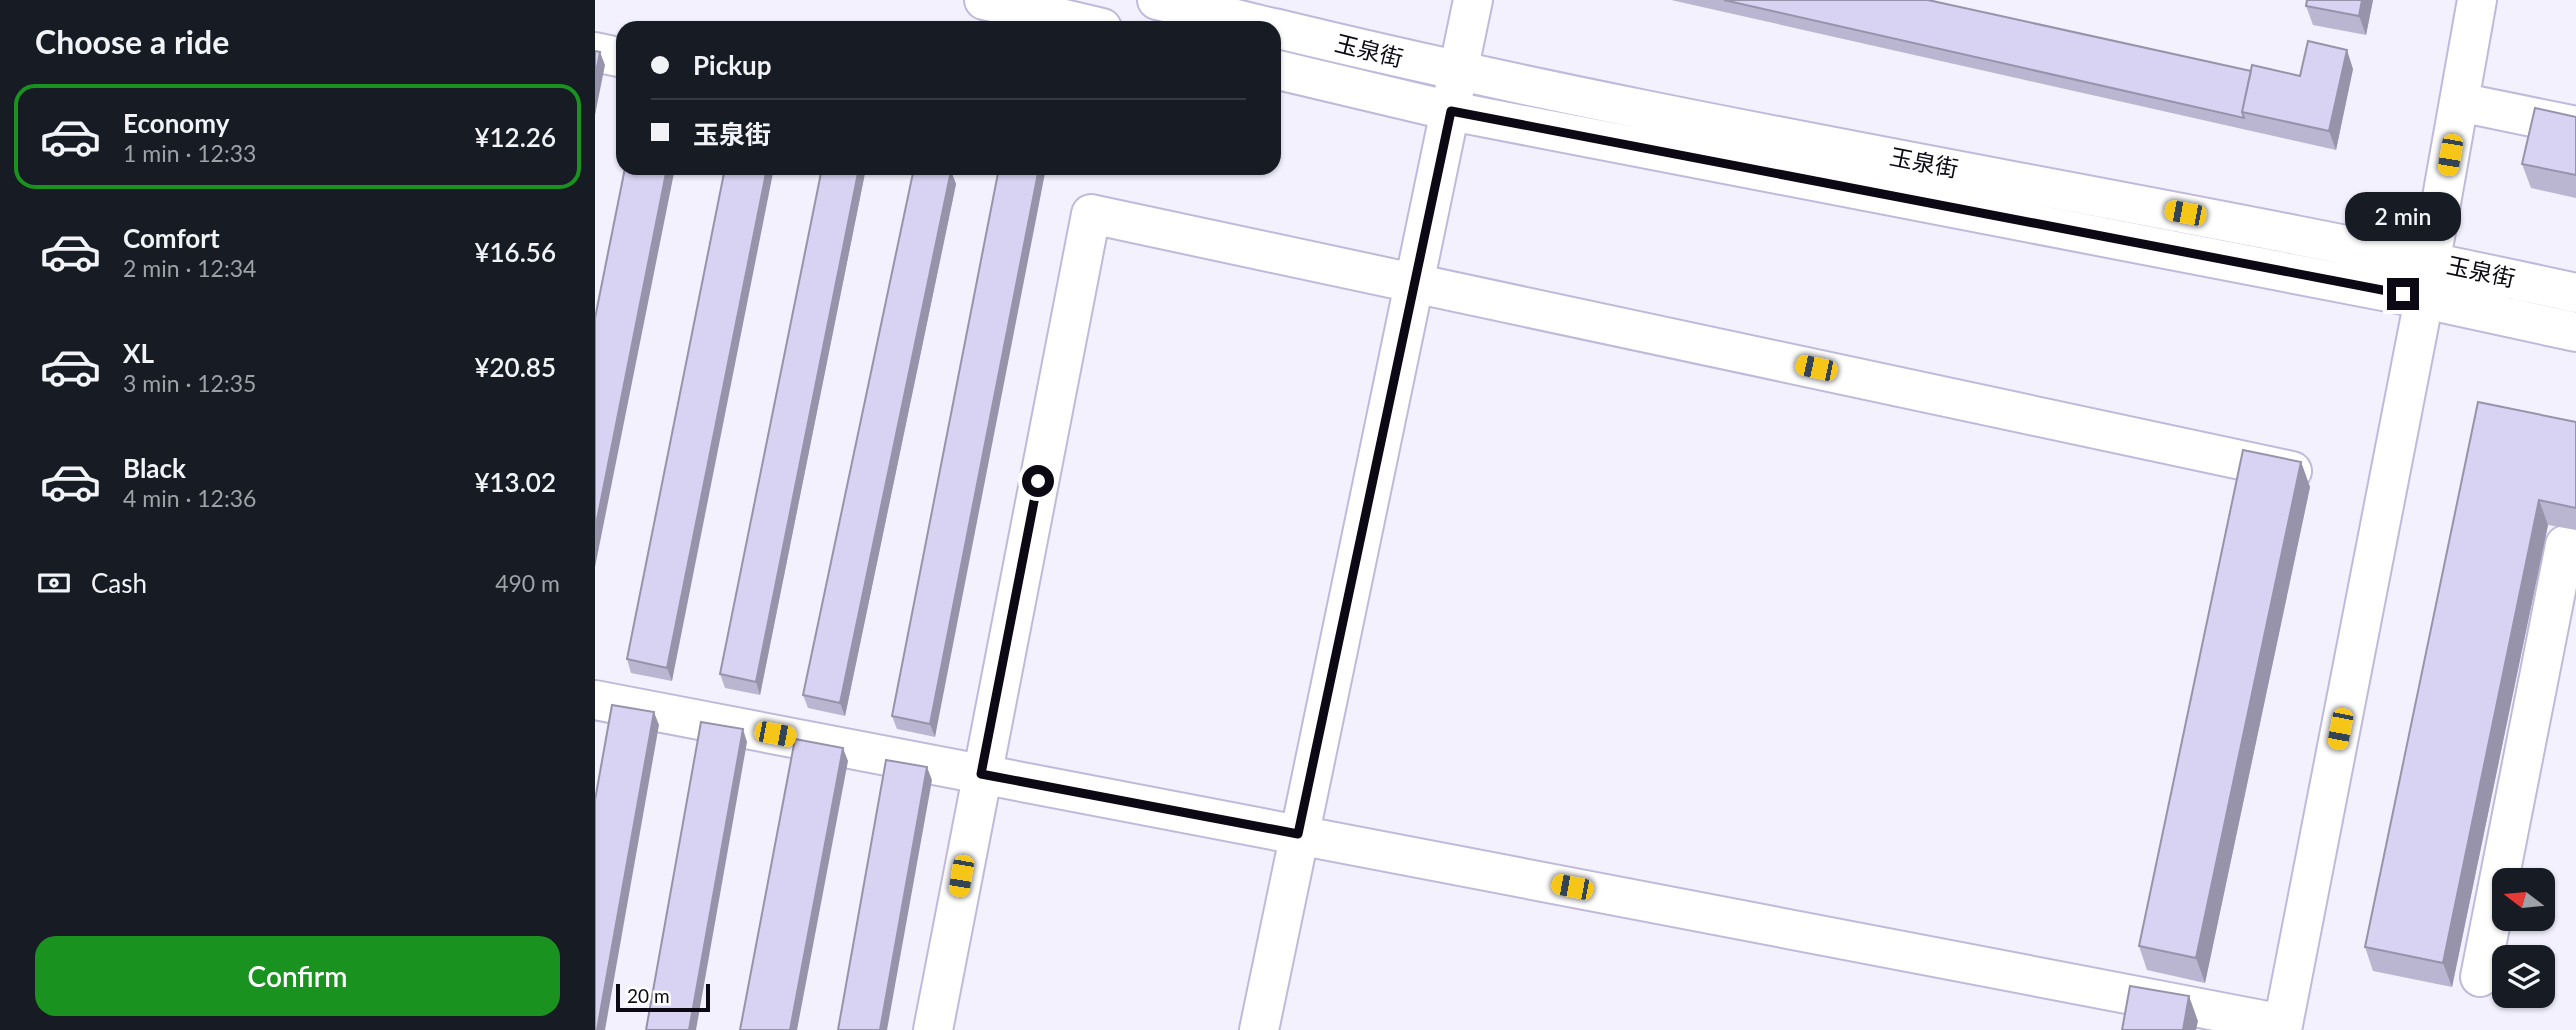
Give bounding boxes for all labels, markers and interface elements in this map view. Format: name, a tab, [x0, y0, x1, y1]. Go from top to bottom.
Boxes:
text: Choose a ride	[35, 22, 229, 61]
street label: 玉泉街	[1332, 28, 1406, 72]
text: Pickup	[693, 49, 772, 81]
icon: car	[39, 105, 102, 168]
text: Economy	[123, 107, 229, 139]
text: 玉泉街	[693, 118, 771, 150]
text: ¥12.26	[474, 121, 556, 153]
car	[2437, 132, 2464, 178]
text: 1 min · 12:33	[123, 139, 256, 167]
street label: 玉泉街	[1888, 142, 1961, 182]
callout: 2 min	[2345, 192, 2461, 242]
car	[2163, 199, 2208, 227]
text: 2 min	[2375, 202, 2431, 230]
icon: car	[39, 220, 102, 283]
text: Comfort	[123, 222, 220, 254]
text: ¥16.56	[474, 236, 556, 268]
street label: 玉泉街	[2445, 250, 2518, 292]
text: 2 min · 12:34	[123, 254, 256, 282]
route end	[2387, 278, 2419, 310]
icon: car	[39, 335, 102, 398]
text: XL	[123, 337, 154, 369]
text: ¥20.85	[474, 351, 556, 383]
car	[1794, 353, 1839, 383]
text: 3 min · 12:35	[123, 369, 256, 397]
icon: car	[39, 450, 102, 513]
text: Black	[123, 452, 186, 484]
route start	[1022, 465, 1054, 497]
text: ¥13.02	[474, 466, 556, 498]
text: 4 min · 12:36	[123, 484, 256, 512]
icon: cash	[35, 564, 73, 602]
text: Cash	[91, 567, 147, 599]
text: 490 m	[495, 569, 560, 597]
car	[2326, 706, 2355, 752]
car	[753, 720, 798, 748]
car	[948, 853, 975, 899]
north arrow	[2492, 868, 2555, 931]
map controls	[2492, 868, 2555, 1008]
car	[1550, 873, 1595, 901]
button: Confirm	[35, 936, 560, 1016]
button: layers	[2492, 945, 2555, 1008]
scale bar	[616, 981, 711, 1013]
text: 20 m	[627, 984, 670, 1007]

